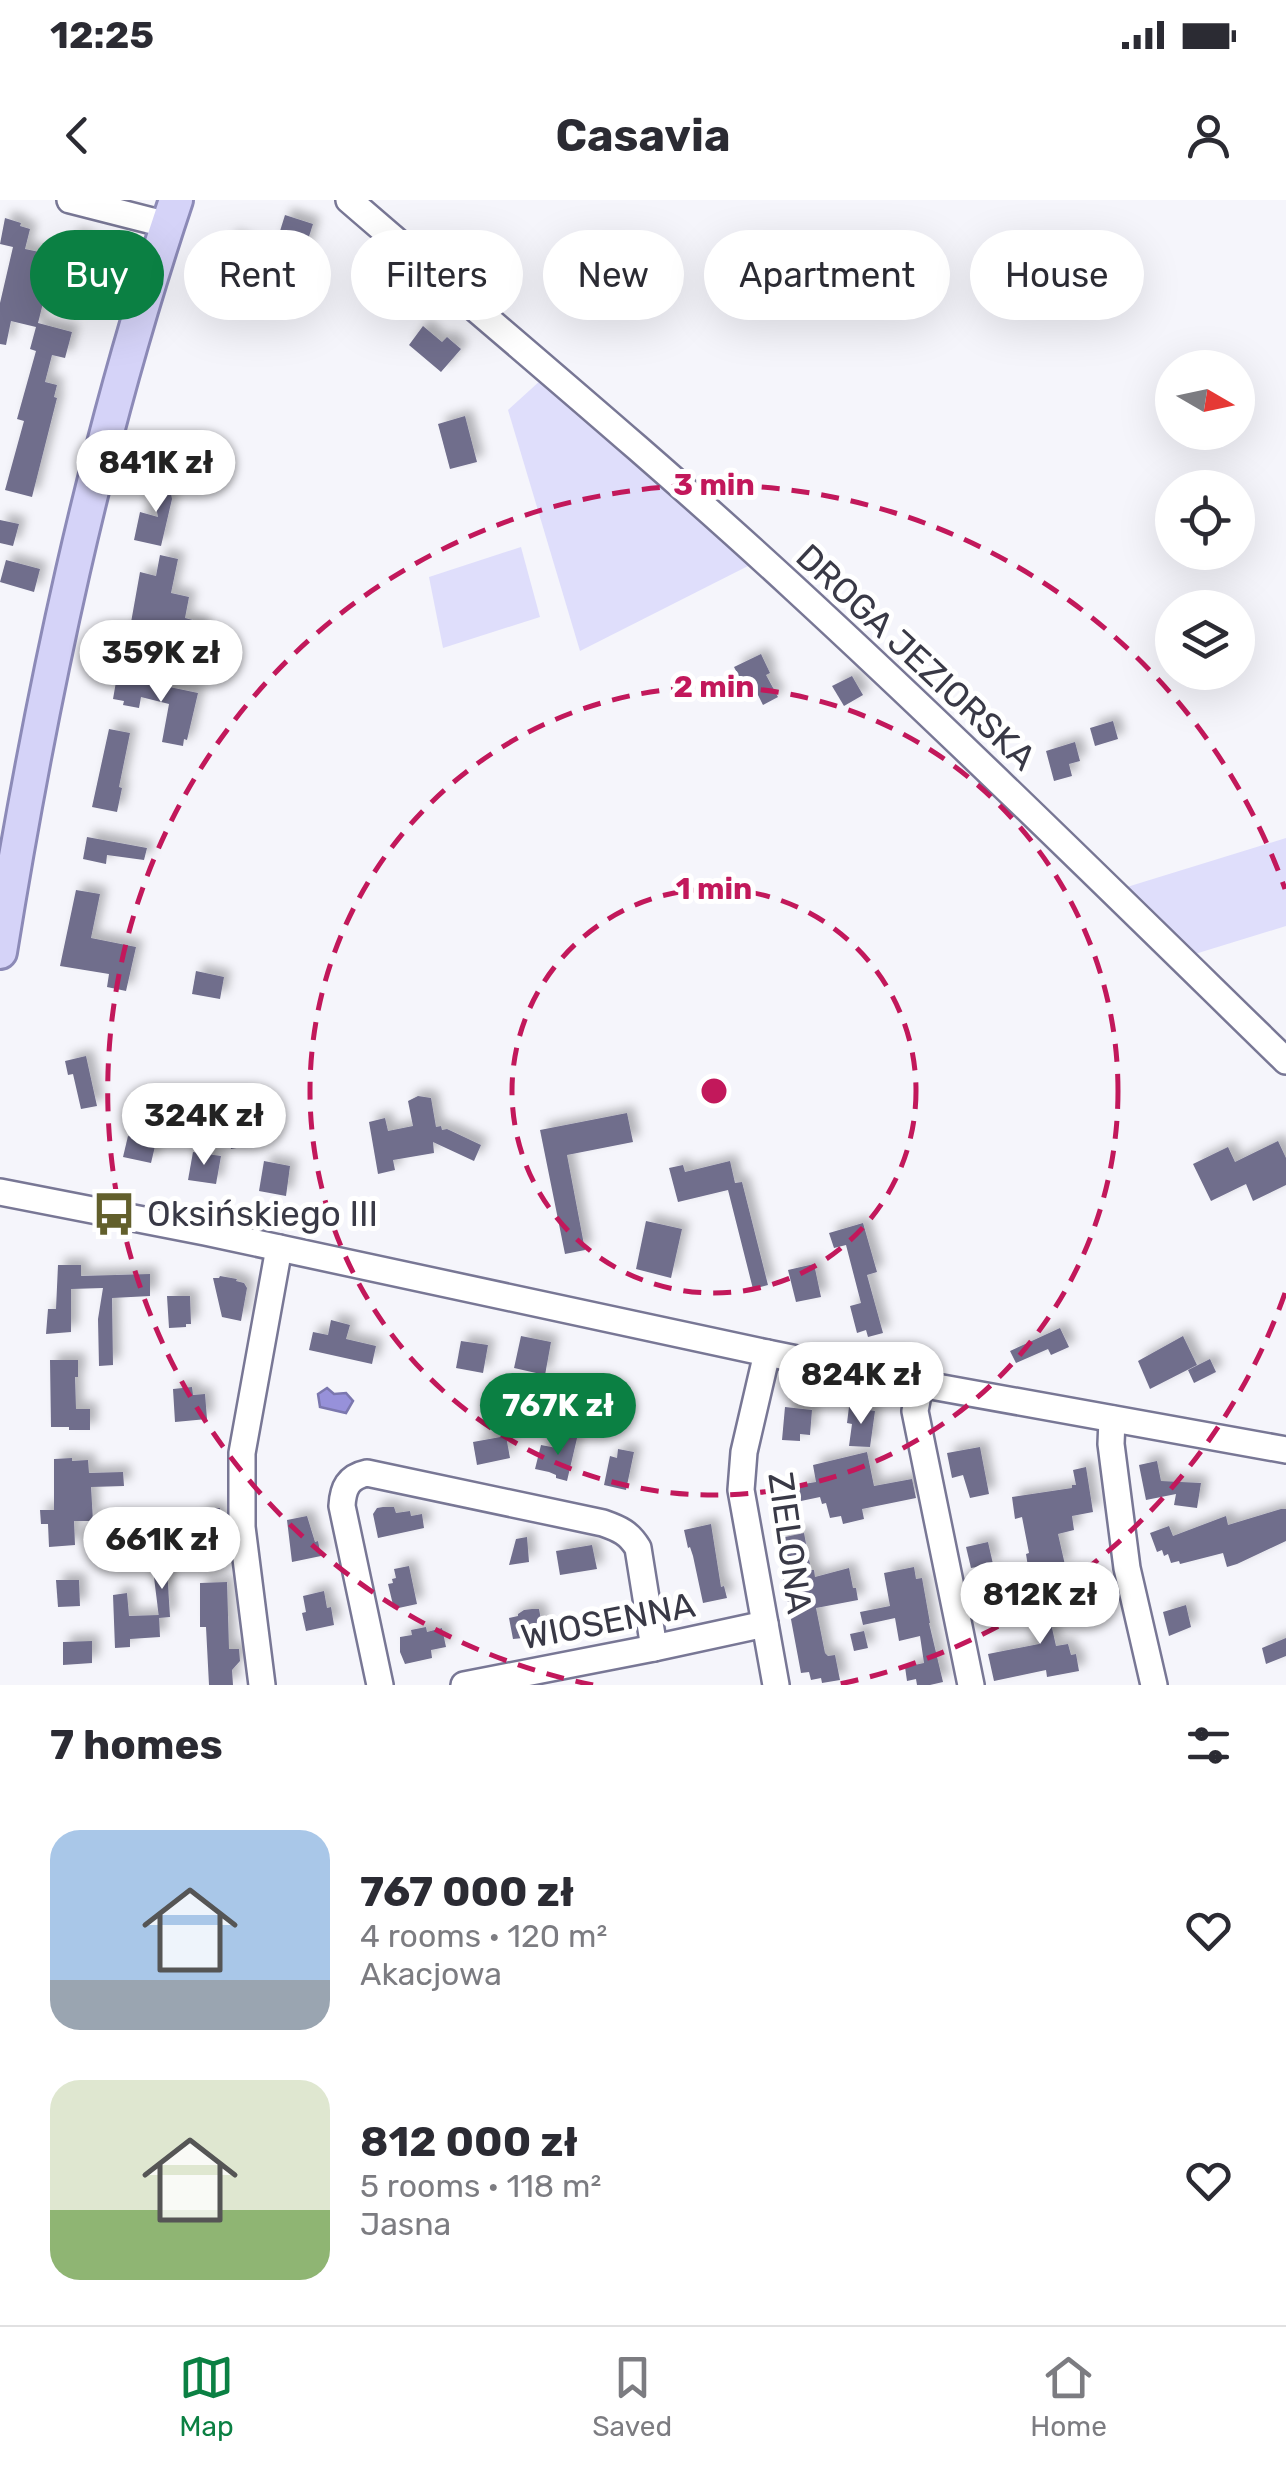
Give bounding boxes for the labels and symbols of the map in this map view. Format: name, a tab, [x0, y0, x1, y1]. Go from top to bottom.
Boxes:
north arrow	[1155, 350, 1255, 450]
pin: 841K zł	[64, 430, 248, 515]
text: 3 min	[673, 467, 755, 503]
street label: DROGA JEZIORSKA	[788, 535, 1044, 779]
pin: 359K zł	[69, 620, 253, 705]
text: 2 min	[673, 669, 755, 705]
text: 1 min	[676, 871, 752, 907]
centre of rings	[696, 1073, 732, 1109]
pin: 324K zł	[112, 1083, 296, 1168]
bus stop icon: Oksińskiego III	[90, 1190, 138, 1238]
place label: Oksińskiego III	[147, 1193, 378, 1235]
pin: 824K zł	[769, 1342, 953, 1427]
pin: 767K zł	[466, 1373, 650, 1458]
street label: ZIELONA	[759, 1469, 821, 1617]
pin: 661K zł	[70, 1507, 254, 1592]
pin: 812K zł	[948, 1562, 1132, 1647]
street label: WIOSENNA	[517, 1584, 699, 1658]

